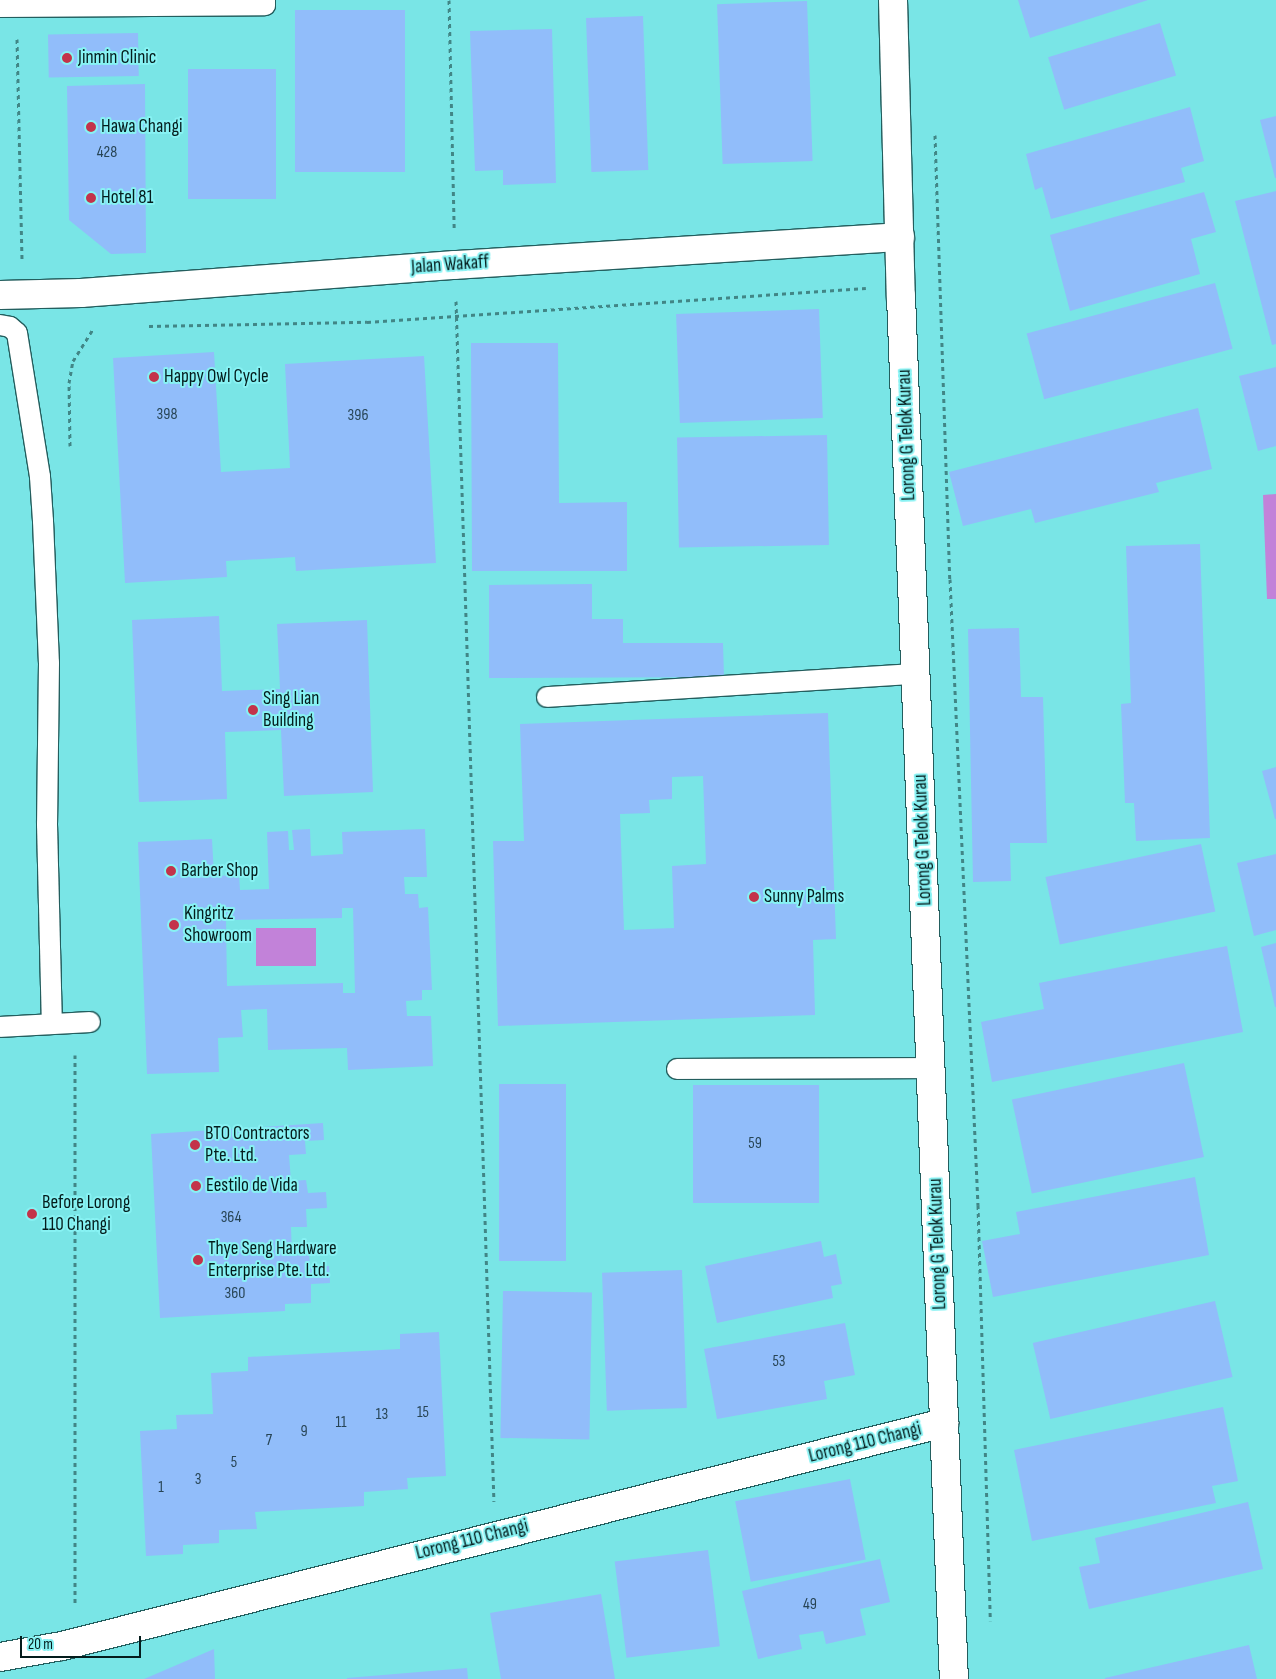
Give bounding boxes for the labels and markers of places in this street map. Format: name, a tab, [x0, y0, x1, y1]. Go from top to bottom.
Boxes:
place label: Jinmin Clinic	[78, 47, 156, 69]
marker: Jinmin Clinic	[60, 51, 74, 65]
place label: Hawa Changi	[101, 116, 183, 138]
marker: Hawa Changi	[85, 121, 97, 133]
place label: Hotel 81	[101, 187, 153, 209]
marker: Hotel 81	[85, 192, 97, 204]
place label: Happy Owl Cycle	[164, 366, 269, 388]
marker: Happy Owl Cycle	[148, 371, 160, 383]
place label: Sing Lian Building	[263, 688, 319, 732]
marker: Sing Lian Building	[247, 704, 259, 716]
place label: Barber Shop	[181, 860, 258, 882]
marker: Barber Shop	[165, 865, 177, 877]
place label: Sunny Palms	[764, 886, 844, 908]
marker: Sunny Palms	[748, 891, 760, 903]
place label: Kingritz Showroom	[184, 903, 252, 947]
marker: Kingritz Showroom	[168, 919, 180, 931]
place label: BTO Contractors Pte. Ltd.	[205, 1123, 310, 1167]
marker: BTO Contractors Pte. Ltd.	[189, 1139, 201, 1151]
place label: Eestilo de Vida	[206, 1175, 298, 1197]
marker: Eestilo de Vida	[190, 1180, 202, 1192]
place label: Before Lorong 110 Changi	[42, 1192, 130, 1236]
marker: Before Lorong 110 Changi	[26, 1208, 38, 1220]
place label: Thye Seng Hardware Enterprise Pte. Ltd.	[208, 1238, 337, 1282]
marker: Thye Seng Hardware Enterprise Pte. Ltd.	[192, 1254, 204, 1266]

